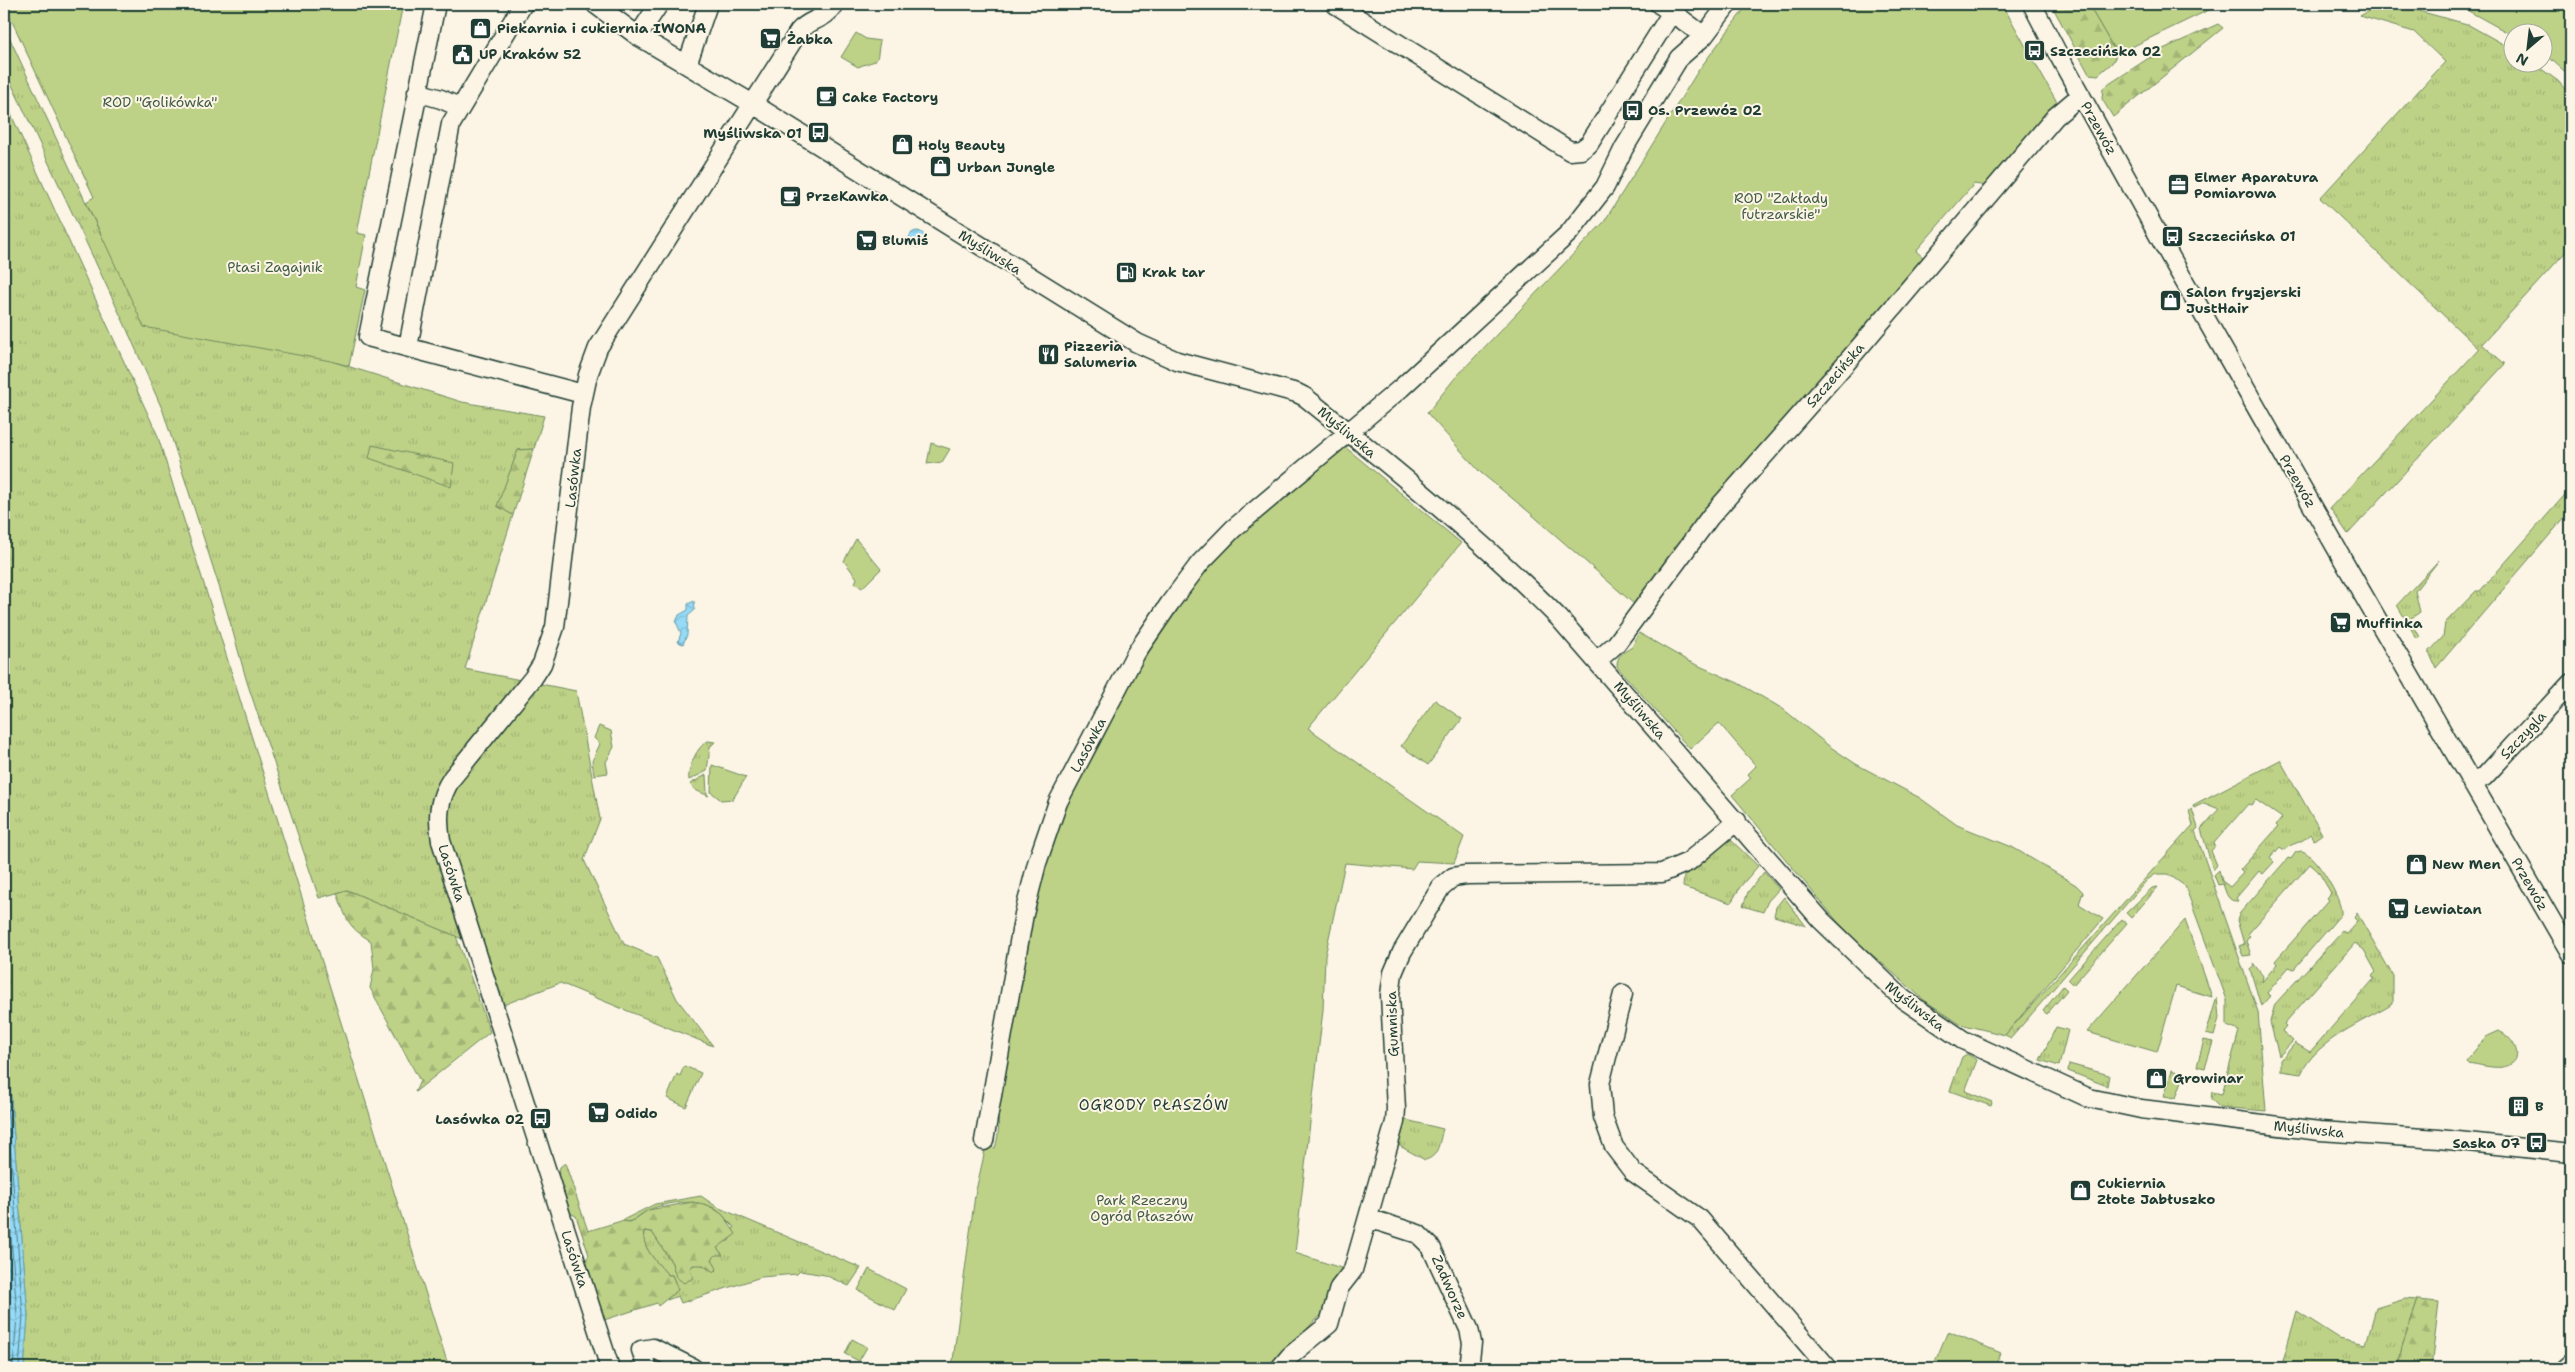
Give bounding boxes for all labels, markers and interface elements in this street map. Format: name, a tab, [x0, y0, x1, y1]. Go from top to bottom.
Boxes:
shop icon: Piekarnia i cukiernia IWONA	[469, 16, 493, 40]
place label: Piekarnia i cukiernia IWONA	[497, 19, 707, 37]
north arrow	[2502, 22, 2552, 72]
supermarket icon: Żabka	[759, 27, 783, 51]
place label: Żabka	[787, 30, 833, 48]
bus stop icon: Szczecińska 02	[2022, 39, 2046, 63]
public building icon: UP Kraków 52	[451, 42, 475, 66]
place label: Szczecińska 02	[2050, 42, 2161, 60]
place label: UP Kraków 52	[479, 45, 581, 63]
text: N	[2513, 49, 2531, 70]
cafe icon: Cake Factory	[814, 85, 838, 109]
place label: Cake Factory	[842, 88, 938, 106]
park label: ROD "Golikówka"	[102, 93, 218, 111]
bus stop icon: Os. Przewóz 02	[1620, 98, 1644, 122]
street label: Przewóz	[2077, 98, 2121, 158]
place label: Os. Przewóz 02	[1648, 101, 1762, 119]
bus stop icon: Myśliwska 01	[806, 121, 830, 145]
place label: Myśliwska 01	[703, 124, 802, 142]
shop icon: Holy Beauty	[890, 133, 914, 157]
place label: Holy Beauty	[918, 136, 1005, 154]
shop icon: Urban Jungle	[929, 155, 953, 179]
place label: Urban Jungle	[957, 158, 1055, 176]
place label: Elmer Aparatura Pomiarowa	[2194, 168, 2319, 202]
office icon: Elmer Aparatura Pomiarowa	[2166, 173, 2190, 197]
cafe icon: PrzeKawka	[778, 184, 802, 208]
place label: PrzeKawka	[806, 187, 889, 205]
park label: ROD "Zakłady futrzarskie"	[1734, 189, 1828, 223]
bus stop icon: Szczecińska 01	[2160, 224, 2184, 248]
street label: Myśliwska	[955, 226, 1025, 279]
place label: Szczecińska 01	[2188, 227, 2296, 245]
supermarket icon: Blumiś	[854, 228, 878, 252]
place label: Blumiś	[882, 231, 928, 249]
park label: Ptasi Zagajnik	[227, 258, 323, 276]
fuel station icon: Krak tar	[1114, 260, 1138, 284]
place label: Krak tar	[1142, 263, 1206, 281]
place label: Salon fryzjerski JustHair	[2186, 283, 2301, 317]
shop icon: Salon fryzjerski JustHair	[2158, 288, 2182, 312]
place label: Pizzeria Salumeria	[1064, 337, 1137, 371]
street label: Szczecińska	[1802, 339, 1868, 411]
restaurant icon: Pizzeria Salumeria	[1036, 342, 1060, 366]
street label: Myśliwska	[1314, 402, 1380, 462]
street label: Lasówka	[561, 447, 585, 509]
street label: Przewóz	[2276, 451, 2320, 511]
supermarket icon: Muffinka	[2328, 611, 2352, 635]
place label: Muffinka	[2356, 614, 2423, 632]
street label: Myśliwska	[1610, 677, 1670, 743]
street label: Szczygla	[2496, 707, 2550, 763]
street label: Lasówka	[1066, 714, 1110, 776]
street label: Lasówka	[434, 842, 470, 904]
shop icon: New Men	[2404, 852, 2428, 876]
street label: Przewóz	[2508, 854, 2552, 914]
place label: New Men	[2432, 855, 2501, 873]
supermarket icon: Lewiatan	[2386, 897, 2410, 921]
place label: Lewiatan	[2414, 900, 2482, 918]
street label: Myśliwska	[1881, 977, 1949, 1035]
street label: Gumniska	[1382, 991, 1402, 1057]
shop icon: Growinar	[2145, 1066, 2169, 1090]
place label: Growinar	[2173, 1069, 2244, 1087]
district label: OGRODY PŁASZÓW	[1079, 1094, 1229, 1115]
building icon: B	[2507, 1094, 2531, 1118]
place label: B	[2535, 1097, 2544, 1115]
supermarket icon: Odido	[587, 1101, 611, 1125]
place label: Odido	[615, 1104, 658, 1122]
bus stop icon: Lasówka 02	[528, 1107, 552, 1131]
place label: Lasówka 02	[435, 1110, 524, 1128]
street label: Myśliwska	[2273, 1116, 2346, 1142]
bus stop icon: Saska 07	[2524, 1131, 2548, 1155]
place label: Saska 07	[2453, 1134, 2520, 1152]
place label: Cukiernia Złote Jabłuszko	[2097, 1174, 2215, 1208]
shop icon: Cukiernia Złote Jabłuszko	[2069, 1179, 2093, 1203]
park label: Park Rzeczny Ogród Płaszów	[1090, 1191, 1194, 1225]
street label: Lasówka	[557, 1228, 593, 1290]
street label: Zadworze	[1428, 1252, 1472, 1322]

